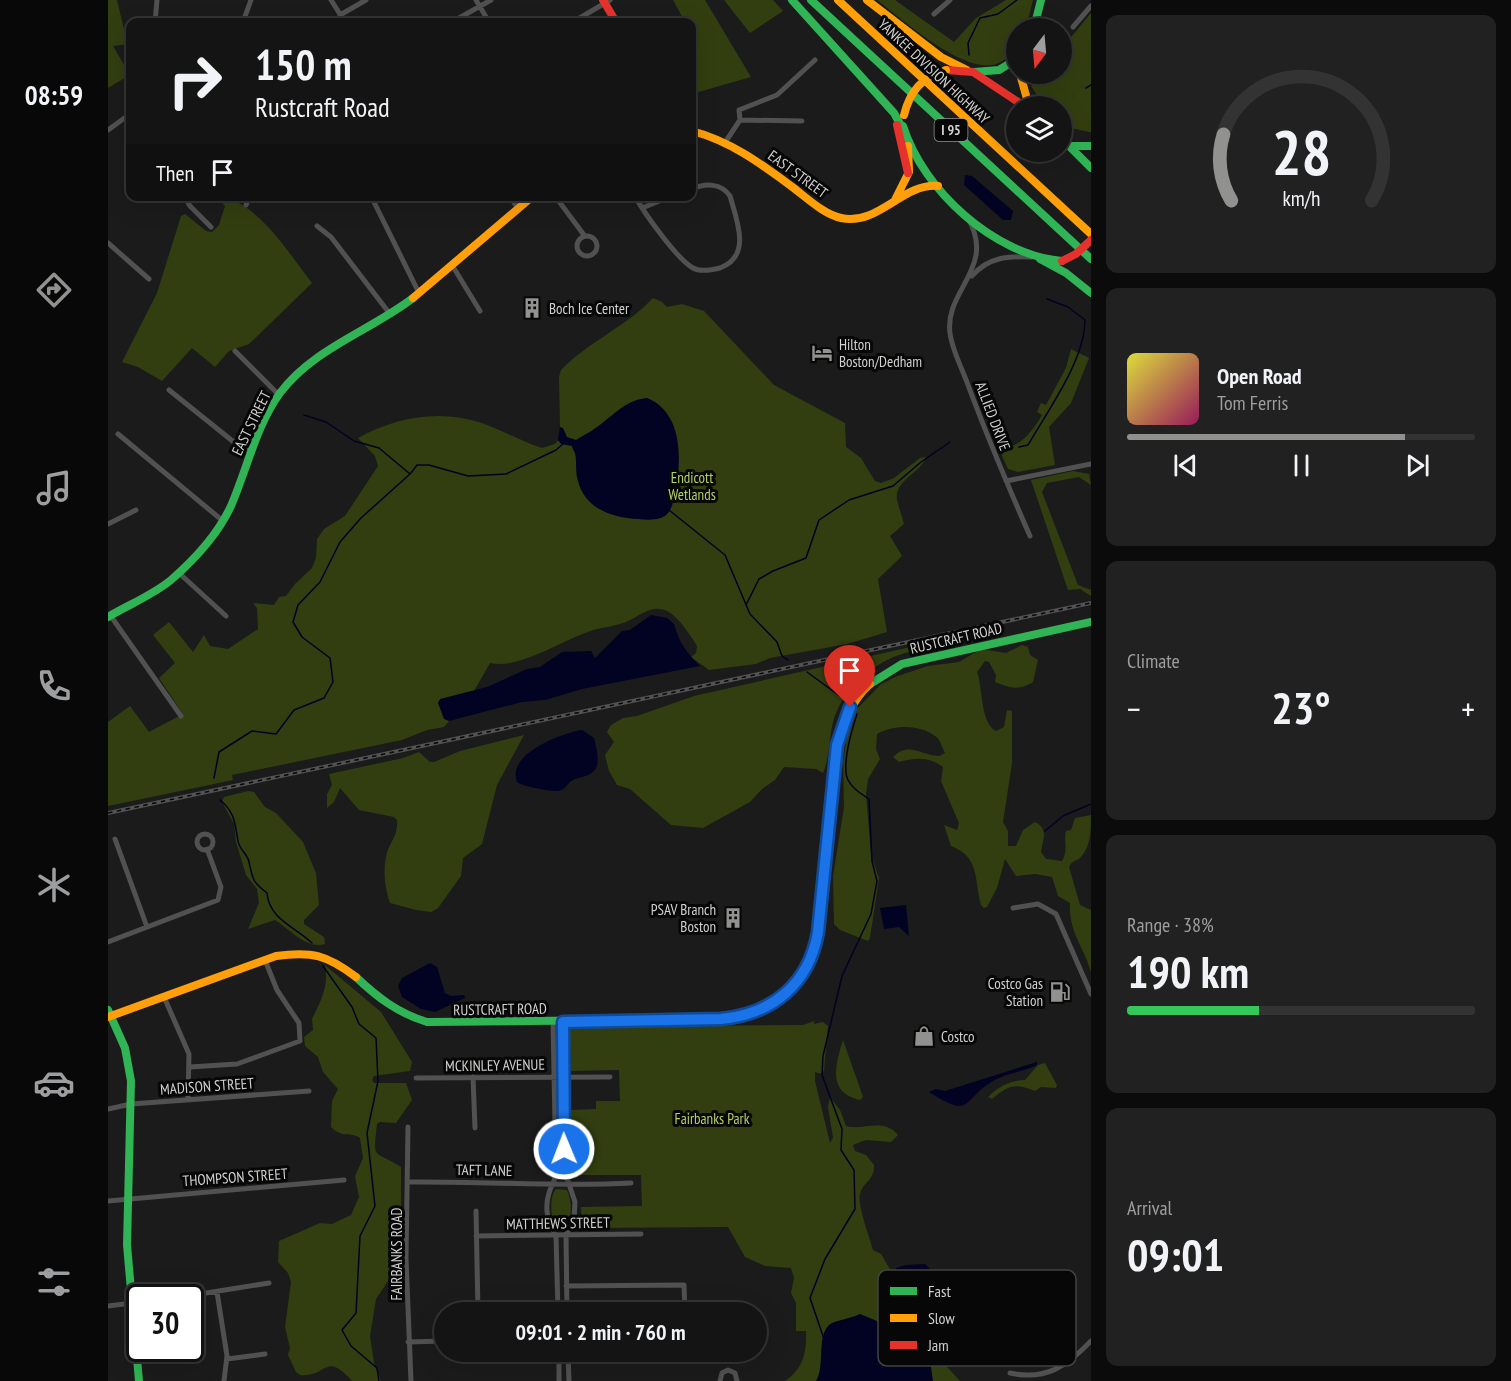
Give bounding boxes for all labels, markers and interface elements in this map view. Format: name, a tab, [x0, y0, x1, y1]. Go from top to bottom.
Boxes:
street label: YANKEE DIVISION HIGHWAY	[874, 14, 994, 128]
north arrow	[1006, 18, 1072, 84]
map controls	[1006, 18, 1072, 162]
text: 150 m	[255, 37, 352, 92]
icon: right	[156, 42, 234, 120]
text: 08:59	[25, 78, 83, 112]
text: Rustcraft Road	[255, 90, 390, 124]
button: layers	[1006, 96, 1072, 162]
text: 28	[1271, 111, 1331, 192]
road number: I 95	[934, 119, 968, 141]
street label: EAST STREET	[764, 146, 832, 202]
icon: arrive	[206, 156, 239, 189]
text: Then	[156, 159, 194, 187]
text: km/h	[1282, 184, 1320, 212]
icon: directions	[33, 269, 75, 311]
building icon: Boch Ice Center	[520, 296, 544, 320]
place label: Boch Ice Center	[549, 299, 630, 318]
place label: Hilton Boston/Dedham	[839, 335, 922, 371]
hotel icon: Hilton Boston/Dedham	[810, 341, 834, 365]
text: Open Road	[1217, 362, 1302, 390]
street label: ALLIED DRIVE	[971, 379, 1015, 453]
street label: EAST STREET	[227, 387, 275, 458]
text: Tom Ferris	[1217, 390, 1288, 416]
icon: previous	[1169, 449, 1202, 482]
icon: pause	[1285, 449, 1318, 482]
icon: next	[1401, 449, 1434, 482]
icon: music	[33, 467, 75, 509]
park label: Endicott Wetlands	[668, 468, 716, 504]
street label: RUSTCRAFT ROAD	[908, 618, 1004, 658]
pin	[824, 645, 875, 707]
text: Climate	[1127, 648, 1180, 674]
icon: arrive	[833, 654, 866, 687]
icon: phone	[33, 665, 75, 707]
text: 23°	[1271, 678, 1331, 736]
text: −	[1127, 687, 1141, 730]
text: +	[1461, 687, 1475, 730]
icon: climate	[33, 864, 75, 906]
place label: PSAV Branch Boston	[651, 900, 716, 936]
building icon: PSAV Branch Boston	[721, 906, 745, 930]
text: Range · 38%	[1127, 912, 1214, 938]
text: 190 km	[1127, 942, 1249, 1000]
place label: Costco Gas Station	[988, 974, 1043, 1010]
fuel station icon: Costco Gas Station	[1048, 980, 1072, 1004]
street label: RUSTCRAFT ROAD	[453, 999, 547, 1019]
shop icon: Costco	[912, 1024, 936, 1048]
place label: Costco	[941, 1027, 975, 1046]
street label: MCKINLEY AVENUE	[445, 1055, 545, 1075]
icon: car	[33, 1062, 75, 1104]
street label: MADISON STREET	[160, 1073, 255, 1099]
park label: Fairbanks Park	[674, 1109, 750, 1128]
position arrow	[532, 1117, 596, 1181]
street label: TAFT LANE	[456, 1160, 512, 1180]
street label: THOMPSON STREET	[182, 1164, 288, 1190]
text: Arrival	[1127, 1195, 1172, 1221]
street label: FAIRBANKS ROAD	[387, 1207, 406, 1300]
street label: MATTHEWS STREET	[506, 1213, 610, 1233]
text: 09:01	[1127, 1225, 1224, 1283]
icon: filters	[33, 1261, 75, 1303]
legend	[878, 1270, 1076, 1366]
text: Fast	[928, 1281, 951, 1301]
speed limit sign: 30	[126, 1284, 204, 1362]
text: Slow	[928, 1308, 955, 1328]
text: 09:01 · 2 min · 760 m	[515, 1318, 686, 1346]
text: Jam	[927, 1335, 949, 1355]

